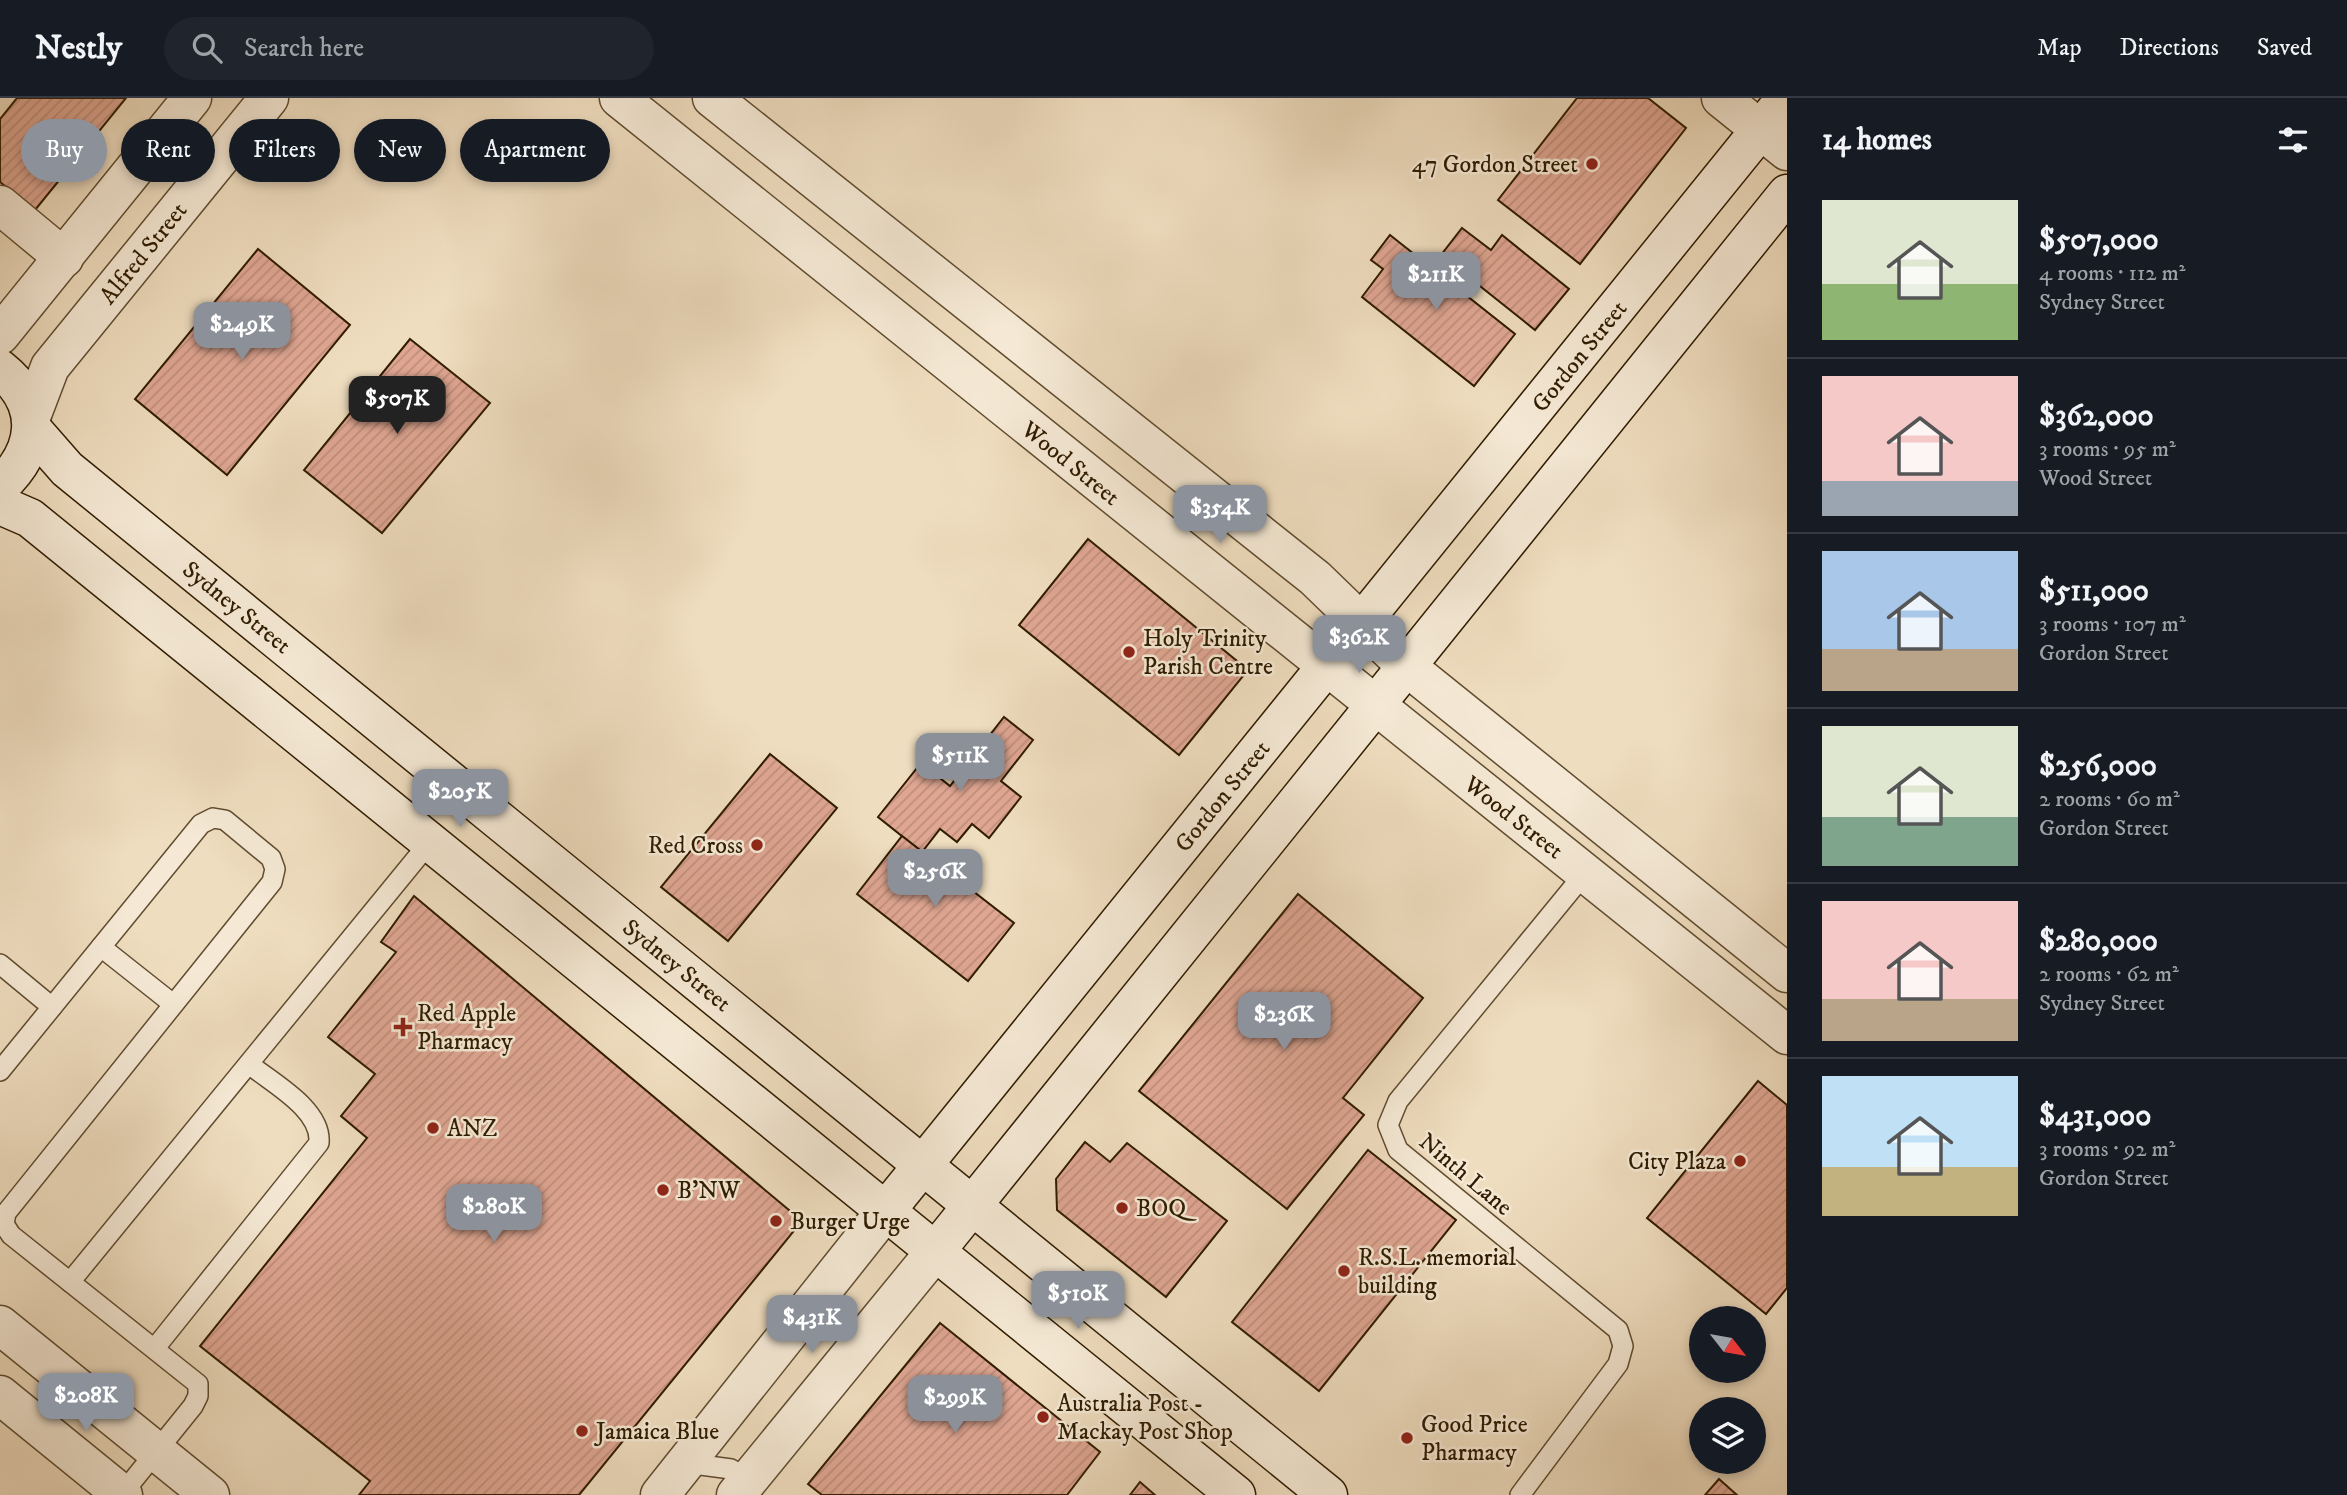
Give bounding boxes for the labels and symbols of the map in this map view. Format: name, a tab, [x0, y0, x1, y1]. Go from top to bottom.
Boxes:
place label: 47 Gordon Street	[1412, 150, 1578, 180]
marker: 47 Gordon Street	[1584, 156, 1600, 172]
street label: Alfred Street	[93, 196, 194, 311]
pin: $211K	[1387, 252, 1485, 312]
street label: Gordon Street	[1526, 294, 1634, 419]
pin: $249K	[193, 302, 291, 362]
pin: $507K	[348, 376, 446, 436]
street label: Wood Street	[1014, 414, 1126, 513]
pin: $354K	[1171, 486, 1269, 545]
street label: Sydney Street	[176, 555, 297, 661]
pin: $362K	[1310, 616, 1408, 675]
place label: Holy Trinity Parish Centre	[1143, 624, 1273, 682]
marker: Holy Trinity Parish Centre	[1121, 644, 1137, 660]
pin: $511K	[911, 734, 1009, 793]
street label: Gordon Street	[1169, 734, 1277, 859]
street label: Wood Street	[1457, 769, 1569, 866]
pin: $205K	[411, 770, 509, 829]
place label: Red Cross	[648, 831, 743, 861]
marker: Red Cross	[749, 837, 765, 853]
pin: $256K	[886, 850, 984, 909]
street label: Sydney Street	[616, 913, 737, 1019]
pin: $236K	[1235, 992, 1333, 1052]
place label: Red Apple Pharmacy	[417, 999, 516, 1057]
marker: Red Apple Pharmacy	[395, 1019, 411, 1035]
place label: ANZ	[447, 1114, 497, 1144]
marker: ANZ	[425, 1120, 441, 1136]
street label: Ninth Lane	[1412, 1127, 1518, 1223]
place label: City Plaza	[1628, 1147, 1727, 1177]
marker: City Plaza	[1732, 1153, 1748, 1169]
place label: B'NW	[677, 1176, 741, 1206]
marker: B'NW	[655, 1182, 671, 1198]
pin: $280K	[445, 1184, 543, 1244]
place label: BOQ	[1136, 1194, 1197, 1224]
marker: BOQ	[1114, 1200, 1130, 1216]
place label: Burger Urge	[790, 1207, 910, 1237]
marker: Burger Urge	[768, 1213, 784, 1229]
place label: R.S.L. memorial building	[1358, 1243, 1517, 1301]
marker: R.S.L. memorial building	[1336, 1263, 1352, 1279]
pin: $510K	[1029, 1272, 1127, 1331]
pin: $431K	[763, 1296, 861, 1355]
north arrow	[1689, 1306, 1766, 1382]
pin: $208K	[37, 1374, 135, 1433]
pin: $299K	[906, 1376, 1004, 1435]
place label: Australia Post - Mackay Post Shop	[1057, 1389, 1233, 1447]
marker: Australia Post - Mackay Post Shop	[1035, 1409, 1051, 1425]
place label: Good Price Pharmacy	[1421, 1410, 1528, 1468]
place label: Jamaica Blue	[594, 1417, 719, 1447]
marker: Jamaica Blue	[574, 1423, 590, 1439]
marker: Good Price Pharmacy	[1399, 1430, 1415, 1446]

